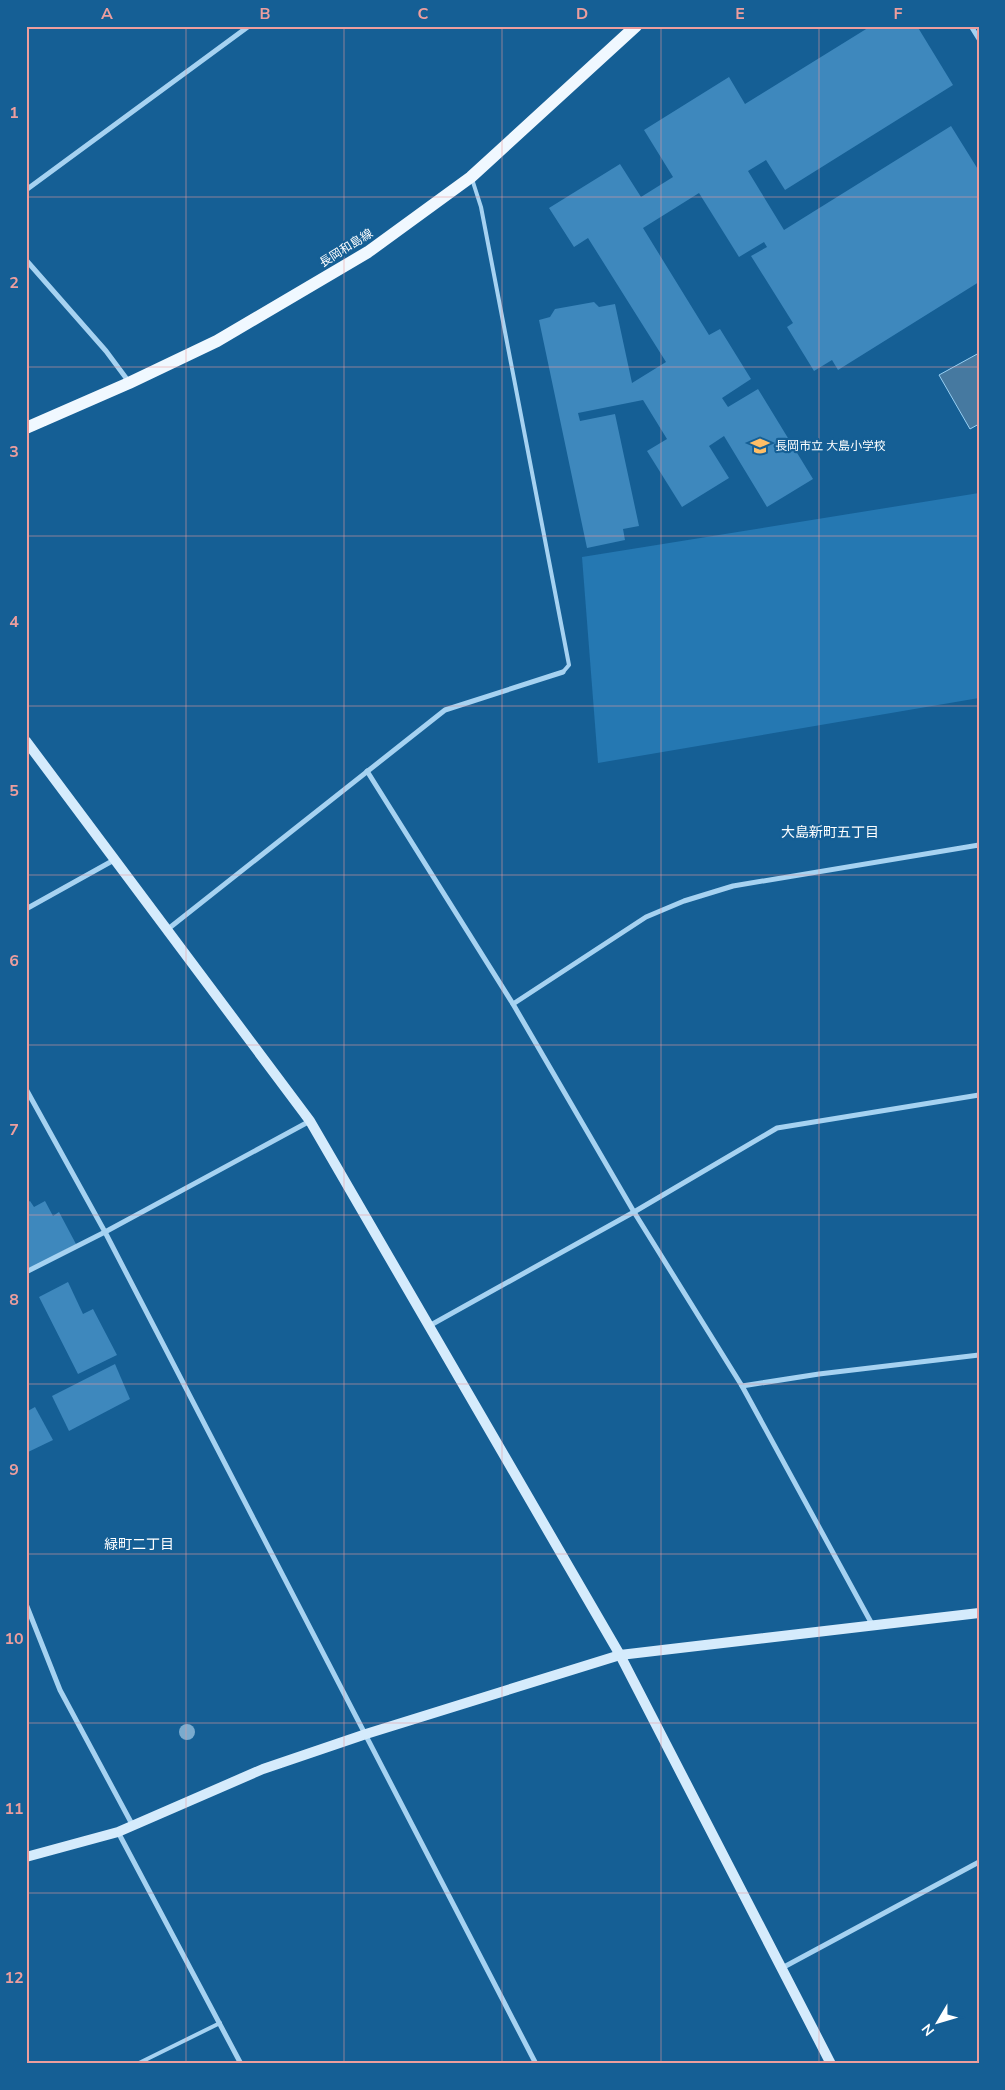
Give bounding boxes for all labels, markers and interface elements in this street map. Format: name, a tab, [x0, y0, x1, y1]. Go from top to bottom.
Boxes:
text: A	[101, 3, 113, 25]
text: B	[259, 3, 271, 25]
text: C	[418, 3, 429, 25]
text: D	[576, 3, 588, 25]
text: E	[735, 3, 745, 25]
text: F	[894, 3, 903, 25]
text: 1	[9, 102, 19, 124]
street label: 長岡和島線	[316, 225, 376, 271]
text: 2	[9, 272, 19, 294]
school or university icon: 長岡市立 大島小学校	[749, 435, 771, 457]
place label: 長岡市立 大島小学校	[775, 438, 886, 454]
text: 3	[9, 441, 19, 463]
text: 4	[9, 611, 19, 633]
text: 5	[9, 780, 19, 802]
district label: 大島新町五丁目	[781, 823, 879, 842]
text: 6	[9, 950, 19, 972]
text: 7	[9, 1119, 19, 1141]
text: 8	[9, 1289, 19, 1311]
text: 9	[9, 1459, 19, 1481]
district label: 緑町二丁目	[104, 1535, 174, 1554]
text: 10	[4, 1628, 24, 1650]
text: 11	[4, 1798, 24, 1820]
text: 12	[4, 1967, 24, 1989]
north arrow	[912, 1998, 962, 2048]
text: N	[917, 2020, 939, 2040]

